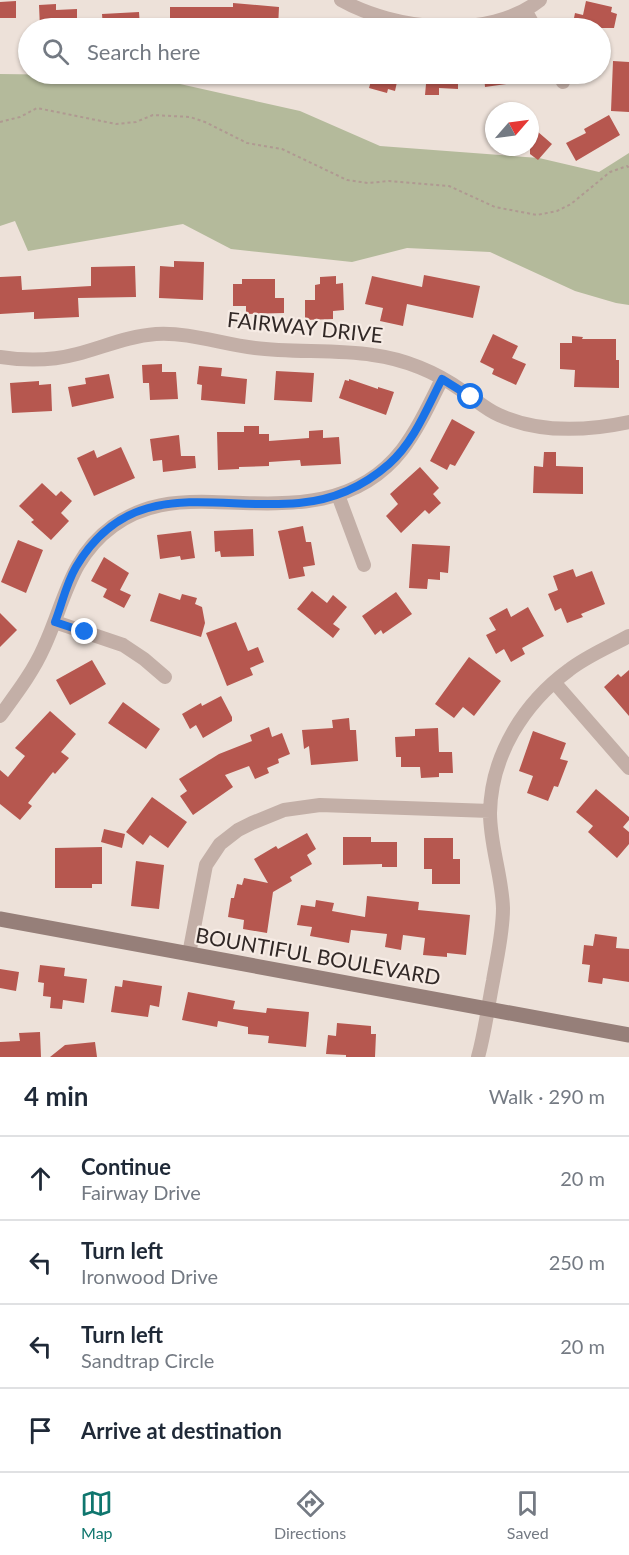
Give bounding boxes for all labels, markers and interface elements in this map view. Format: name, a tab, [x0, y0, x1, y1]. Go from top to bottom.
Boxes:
search box	[18, 18, 611, 84]
icon: search	[39, 35, 72, 68]
text: Search here	[87, 38, 200, 65]
north arrow	[485, 102, 539, 156]
street label: FAIRWAY DRIVE	[226, 306, 384, 347]
route start	[457, 383, 483, 409]
route end	[71, 618, 97, 644]
street label: BOUNTIFUL BOULEVARD	[194, 922, 443, 989]
text: 4 min	[24, 1080, 88, 1112]
text: Walk · 290 m	[489, 1084, 605, 1108]
text: Continue	[81, 1153, 171, 1180]
icon: ahead	[24, 1162, 57, 1195]
text: 20 m	[560, 1166, 605, 1190]
text: Fairway Drive	[81, 1180, 201, 1204]
text: Turn left	[81, 1237, 163, 1264]
icon: left	[24, 1246, 57, 1279]
text: 250 m	[549, 1250, 605, 1274]
text: Ironwood Drive	[81, 1264, 218, 1288]
text: Turn left	[81, 1321, 163, 1348]
icon: left	[24, 1330, 57, 1363]
text: 20 m	[560, 1334, 605, 1358]
text: Sandtrap Circle	[81, 1348, 214, 1372]
icon: arrive	[24, 1414, 57, 1447]
text: Arrive at destination	[81, 1417, 282, 1444]
tab: Map	[80, 1487, 113, 1542]
tab: Directions	[274, 1487, 346, 1542]
tab: Saved	[507, 1487, 549, 1542]

